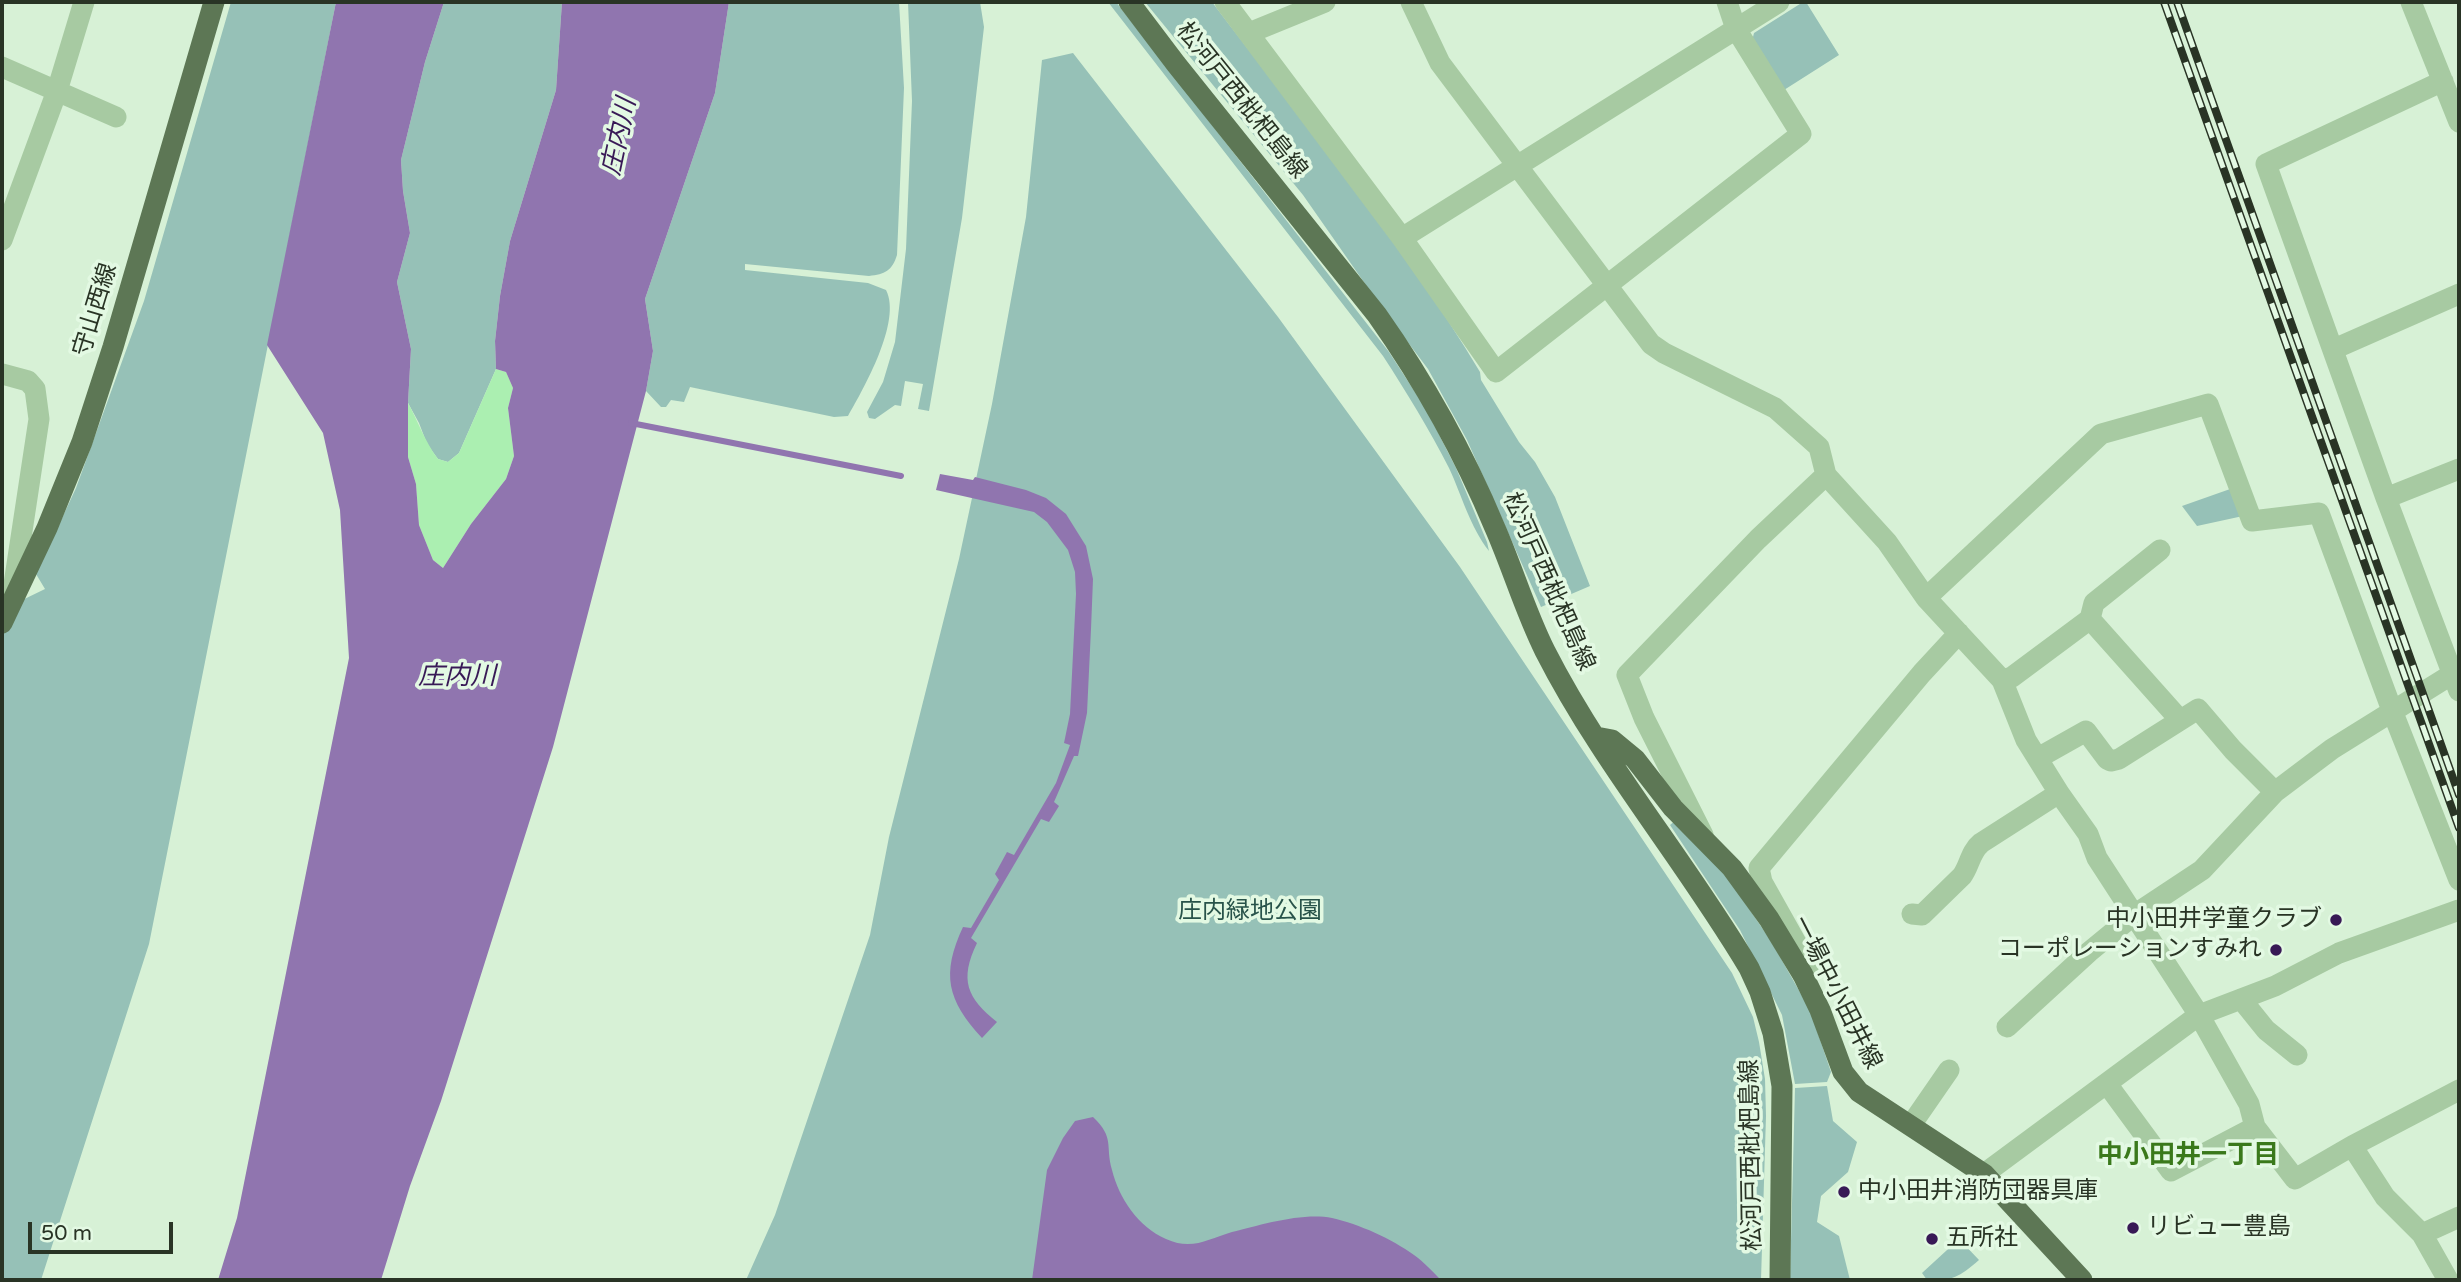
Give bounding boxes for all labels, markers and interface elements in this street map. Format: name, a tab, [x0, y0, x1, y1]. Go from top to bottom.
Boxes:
street label: 松河戸西枇杷島線	[1169, 17, 1313, 185]
water label: 庄内川	[597, 96, 643, 178]
street label: 守山西線	[68, 260, 124, 360]
street label: 松河戸西枇杷島線	[1496, 488, 1600, 676]
water label: 庄内川	[418, 661, 496, 693]
park label: 庄内緑地公園	[1178, 898, 1322, 926]
place label: 中小田井学童クラブ	[2106, 906, 2322, 934]
street label: 一場中小田井線	[1785, 912, 1887, 1074]
marker: 中小田井学童クラブ	[2328, 912, 2344, 928]
place label: コーポレーションすみれ	[1998, 936, 2262, 964]
marker: コーポレーションすみれ	[2268, 942, 2284, 958]
street label: 松河戸西枇杷島線	[1736, 1059, 1768, 1251]
district label: 中小田井一丁目	[2097, 1140, 2279, 1172]
place label: 中小田井消防団器具庫	[1858, 1178, 2098, 1206]
marker: 中小田井消防団器具庫	[1836, 1184, 1852, 1200]
scale bar	[32, 1208, 177, 1252]
place label: リビュー豊島	[2147, 1214, 2291, 1242]
marker: リビュー豊島	[2125, 1220, 2141, 1236]
text: 50 m	[41, 1221, 92, 1246]
place label: 五所社	[1946, 1225, 2018, 1253]
marker: 五所社	[1924, 1231, 1940, 1247]

